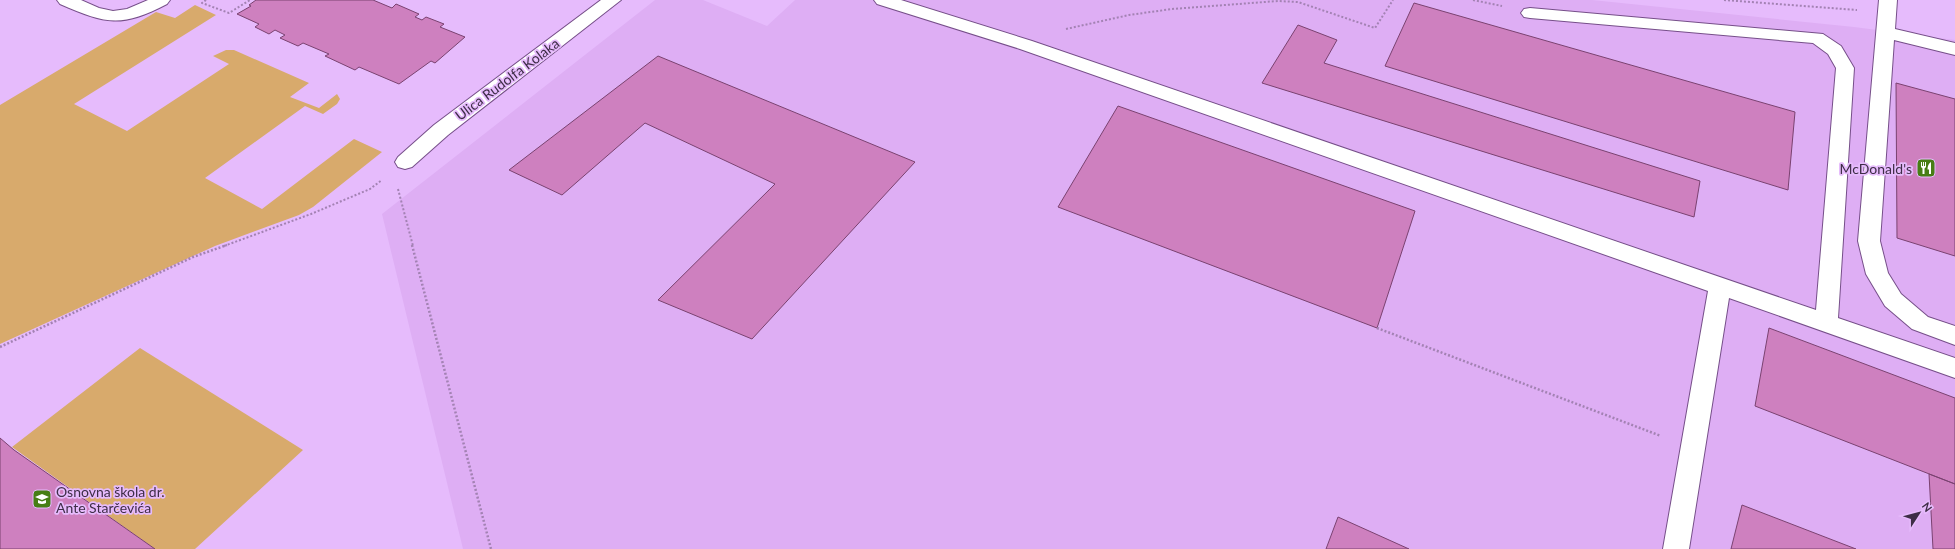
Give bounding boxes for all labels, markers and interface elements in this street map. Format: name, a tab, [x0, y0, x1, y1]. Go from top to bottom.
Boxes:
street label: Ulica Rudolfa Kolaka	[452, 34, 562, 124]
restaurant icon: McDonald's	[1915, 157, 1937, 179]
place label: McDonald's	[1839, 160, 1912, 177]
place label: Osnovna škola dr. Ante Starčevića	[56, 483, 165, 516]
school or university icon: Osnovna škola dr. Ante Starčevića	[31, 488, 53, 510]
north arrow	[1899, 493, 1939, 533]
text: N	[1920, 500, 1935, 514]

